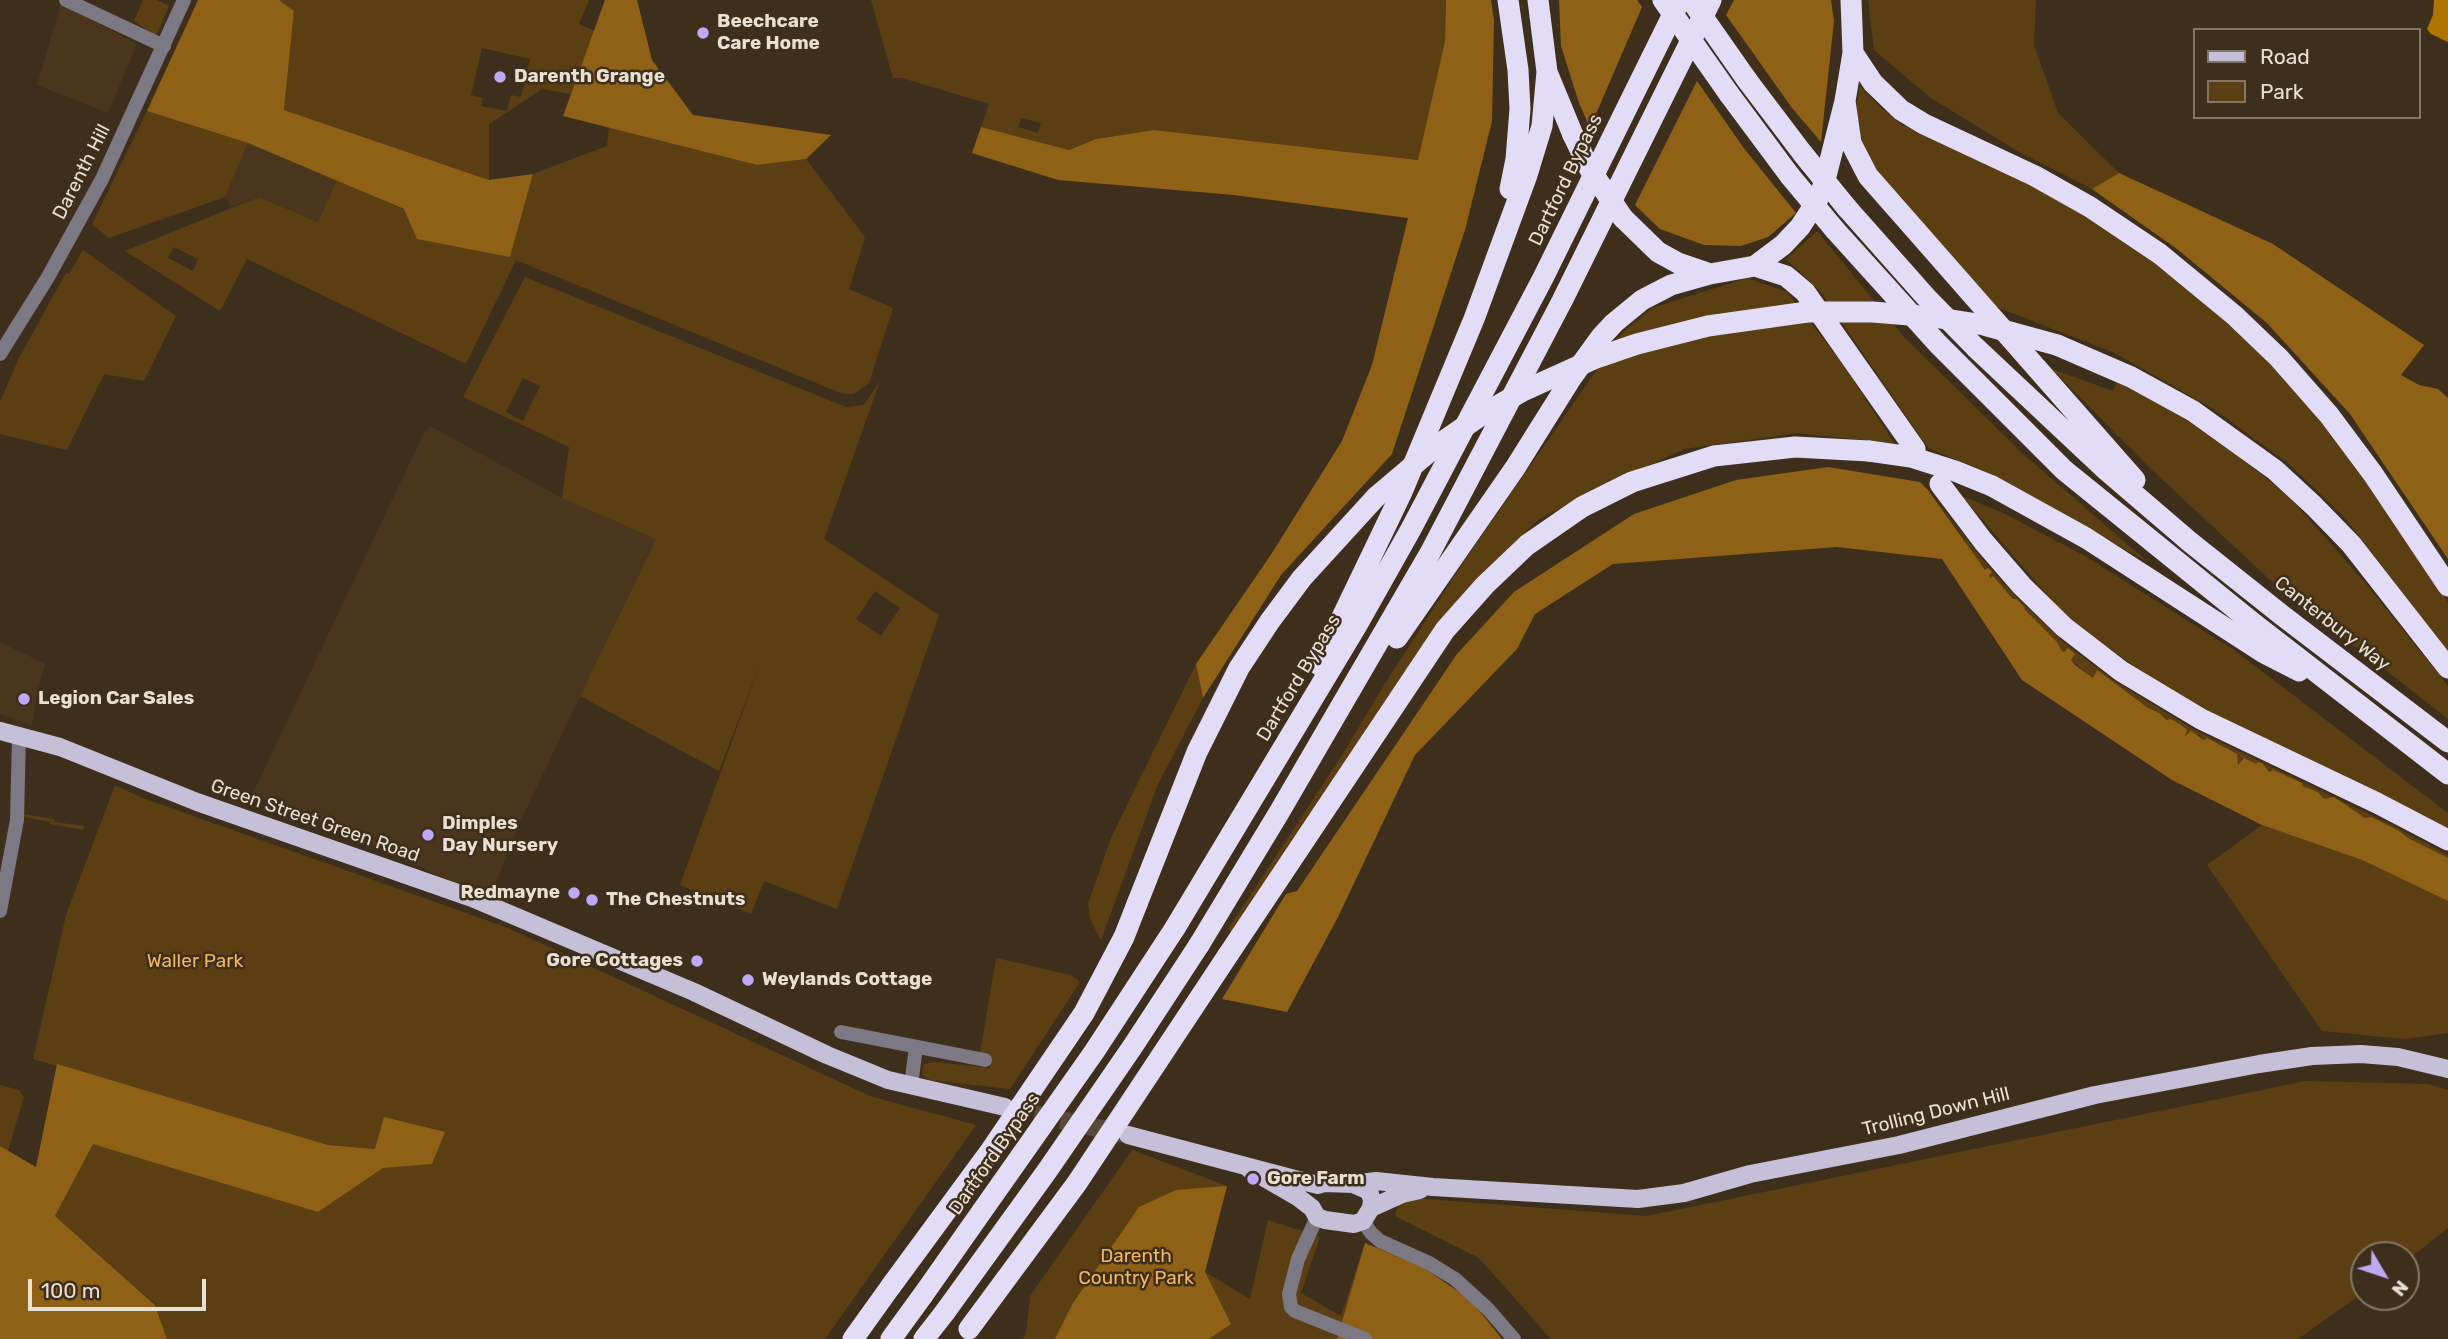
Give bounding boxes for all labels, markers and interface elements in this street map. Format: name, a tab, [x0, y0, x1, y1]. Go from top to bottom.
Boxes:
place label: Beechcare Care Home	[717, 11, 820, 55]
marker: Beechcare Care Home	[695, 25, 711, 41]
legend	[2192, 28, 2420, 119]
text: Road	[2260, 44, 2310, 69]
place label: Darenth Grange	[514, 66, 665, 88]
marker: Darenth Grange	[492, 69, 508, 85]
text: Park	[2260, 79, 2304, 104]
street label: Dartford Bypass	[1524, 110, 1608, 250]
street label: Darenth Hill	[48, 121, 116, 223]
street label: Canterbury Way	[2270, 572, 2394, 676]
street label: Dartford Bypass	[1252, 611, 1346, 745]
place label: Legion Car Sales	[38, 688, 194, 710]
marker: Legion Car Sales	[16, 691, 32, 707]
street label: Green Street Green Road	[208, 774, 422, 868]
place label: Dimples Day Nursery	[442, 813, 558, 857]
marker: Dimples Day Nursery	[420, 827, 436, 843]
place label: Redmayne	[461, 882, 560, 904]
marker: Redmayne	[566, 885, 582, 901]
place label: The Chestnuts	[606, 889, 745, 911]
marker: The Chestnuts	[584, 892, 600, 908]
place label: Gore Cottages	[546, 950, 683, 972]
park label: Waller Park	[147, 951, 243, 973]
marker: Gore Cottages	[689, 953, 705, 969]
place label: Weylands Cottage	[762, 969, 932, 991]
marker: Weylands Cottage	[740, 972, 756, 988]
street label: Trolling Down Hill	[1860, 1083, 2012, 1141]
street label: Dartford Bypass	[944, 1089, 1046, 1219]
place label: Gore Farm	[1267, 1168, 1365, 1190]
marker: Gore Farm	[1245, 1171, 1261, 1187]
north arrow	[2350, 1241, 2420, 1311]
park label: Darenth Country Park	[1078, 1246, 1194, 1290]
scale bar	[32, 1266, 210, 1310]
text: N	[2387, 1276, 2413, 1301]
text: 100 m	[41, 1278, 100, 1303]

